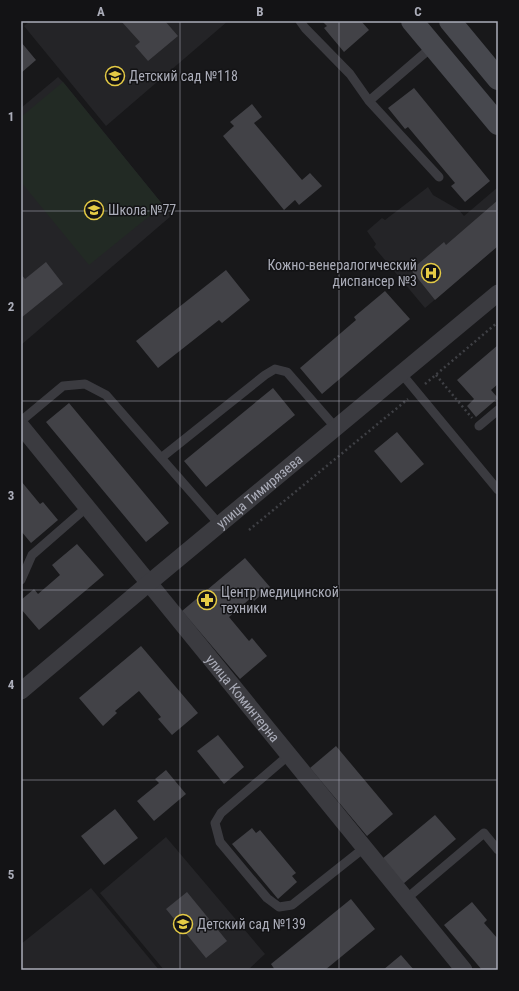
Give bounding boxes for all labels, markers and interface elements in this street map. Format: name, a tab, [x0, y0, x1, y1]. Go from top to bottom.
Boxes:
text: A	[97, 4, 105, 19]
text: B	[256, 4, 264, 19]
text: C	[414, 4, 422, 19]
school or university icon: Детский сад №118	[104, 65, 126, 87]
place label: Детский сад №118	[129, 68, 238, 84]
text: 1	[8, 109, 14, 124]
school or university icon: Школа №77	[83, 199, 105, 221]
place label: Школа №77	[108, 202, 176, 218]
place label: Кожно-венералогический диспансер №3	[267, 257, 417, 289]
hospital icon: Кожно-венералогический диспансер №3	[420, 262, 442, 284]
text: 2	[8, 299, 15, 314]
street label: улица Тимирязева	[213, 451, 306, 532]
text: 3	[8, 488, 14, 503]
place label: Центр медицинской техники	[221, 584, 339, 616]
pharmacy icon: Центр медицинской техники	[196, 589, 218, 611]
street label: улица Коминтерна	[202, 651, 283, 745]
text: 4	[8, 677, 15, 692]
text: 5	[8, 867, 15, 882]
school or university icon: Детский сад №139	[172, 913, 194, 935]
place label: Детский сад №139	[197, 916, 306, 932]

